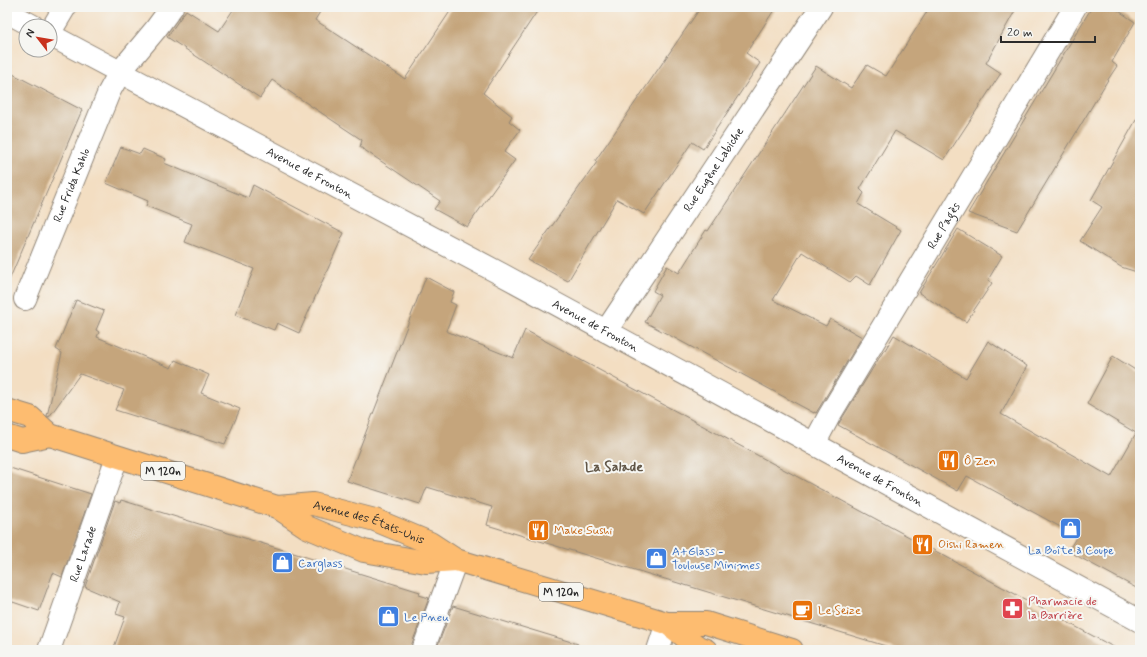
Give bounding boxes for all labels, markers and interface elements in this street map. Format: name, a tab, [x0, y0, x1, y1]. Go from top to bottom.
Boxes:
north arrow	[18, 18, 58, 58]
scale bar	[1001, 18, 1095, 44]
text: 20 m	[1007, 25, 1033, 41]
text: N	[22, 27, 38, 40]
street label: Rue Eugène Labiche	[680, 124, 748, 215]
street label: Avenue de Fronton	[263, 144, 356, 203]
street label: Rue Frida Kahlo	[50, 146, 94, 225]
street label: Rue Pagès	[924, 199, 965, 252]
street label: Avenue de Fronton	[549, 296, 642, 356]
restaurant icon: Ô Zen	[936, 448, 962, 474]
street label: Avenue de Fronton	[834, 451, 926, 511]
place label: Ô Zen	[964, 454, 996, 470]
district label: La Salade	[585, 458, 643, 476]
road number: M 120n	[141, 462, 185, 480]
street label: Avenue des États-Unis	[311, 497, 427, 549]
shop icon: La Boîte à Coupe	[1058, 516, 1084, 542]
restaurant icon: Make Sushi	[526, 517, 552, 543]
place label: Make Sushi	[554, 523, 612, 539]
street label: Rue Larade	[67, 524, 101, 584]
restaurant icon: Oishi Ramen	[909, 531, 935, 557]
place label: Oishi Ramen	[938, 537, 1005, 553]
place label: La Boîte à Coupe	[1028, 543, 1114, 559]
place label: A+Glass - Toulouse Minimes	[672, 544, 761, 574]
shop icon: A+Glass - Toulouse Minimes	[644, 545, 670, 571]
shop icon: Carglass	[269, 550, 295, 576]
place label: Carglass	[298, 556, 343, 572]
road number: M 120n	[539, 583, 583, 601]
place label: Pharmacie de la Barrière	[1028, 594, 1097, 624]
pharmacy icon: Pharmacie de la Barrière	[1000, 595, 1026, 621]
cafe icon: Le Seize	[790, 597, 816, 623]
place label: Le Seize	[818, 603, 861, 619]
shop icon: Le Pneu	[376, 604, 402, 630]
place label: Le Pneu	[404, 610, 449, 626]

